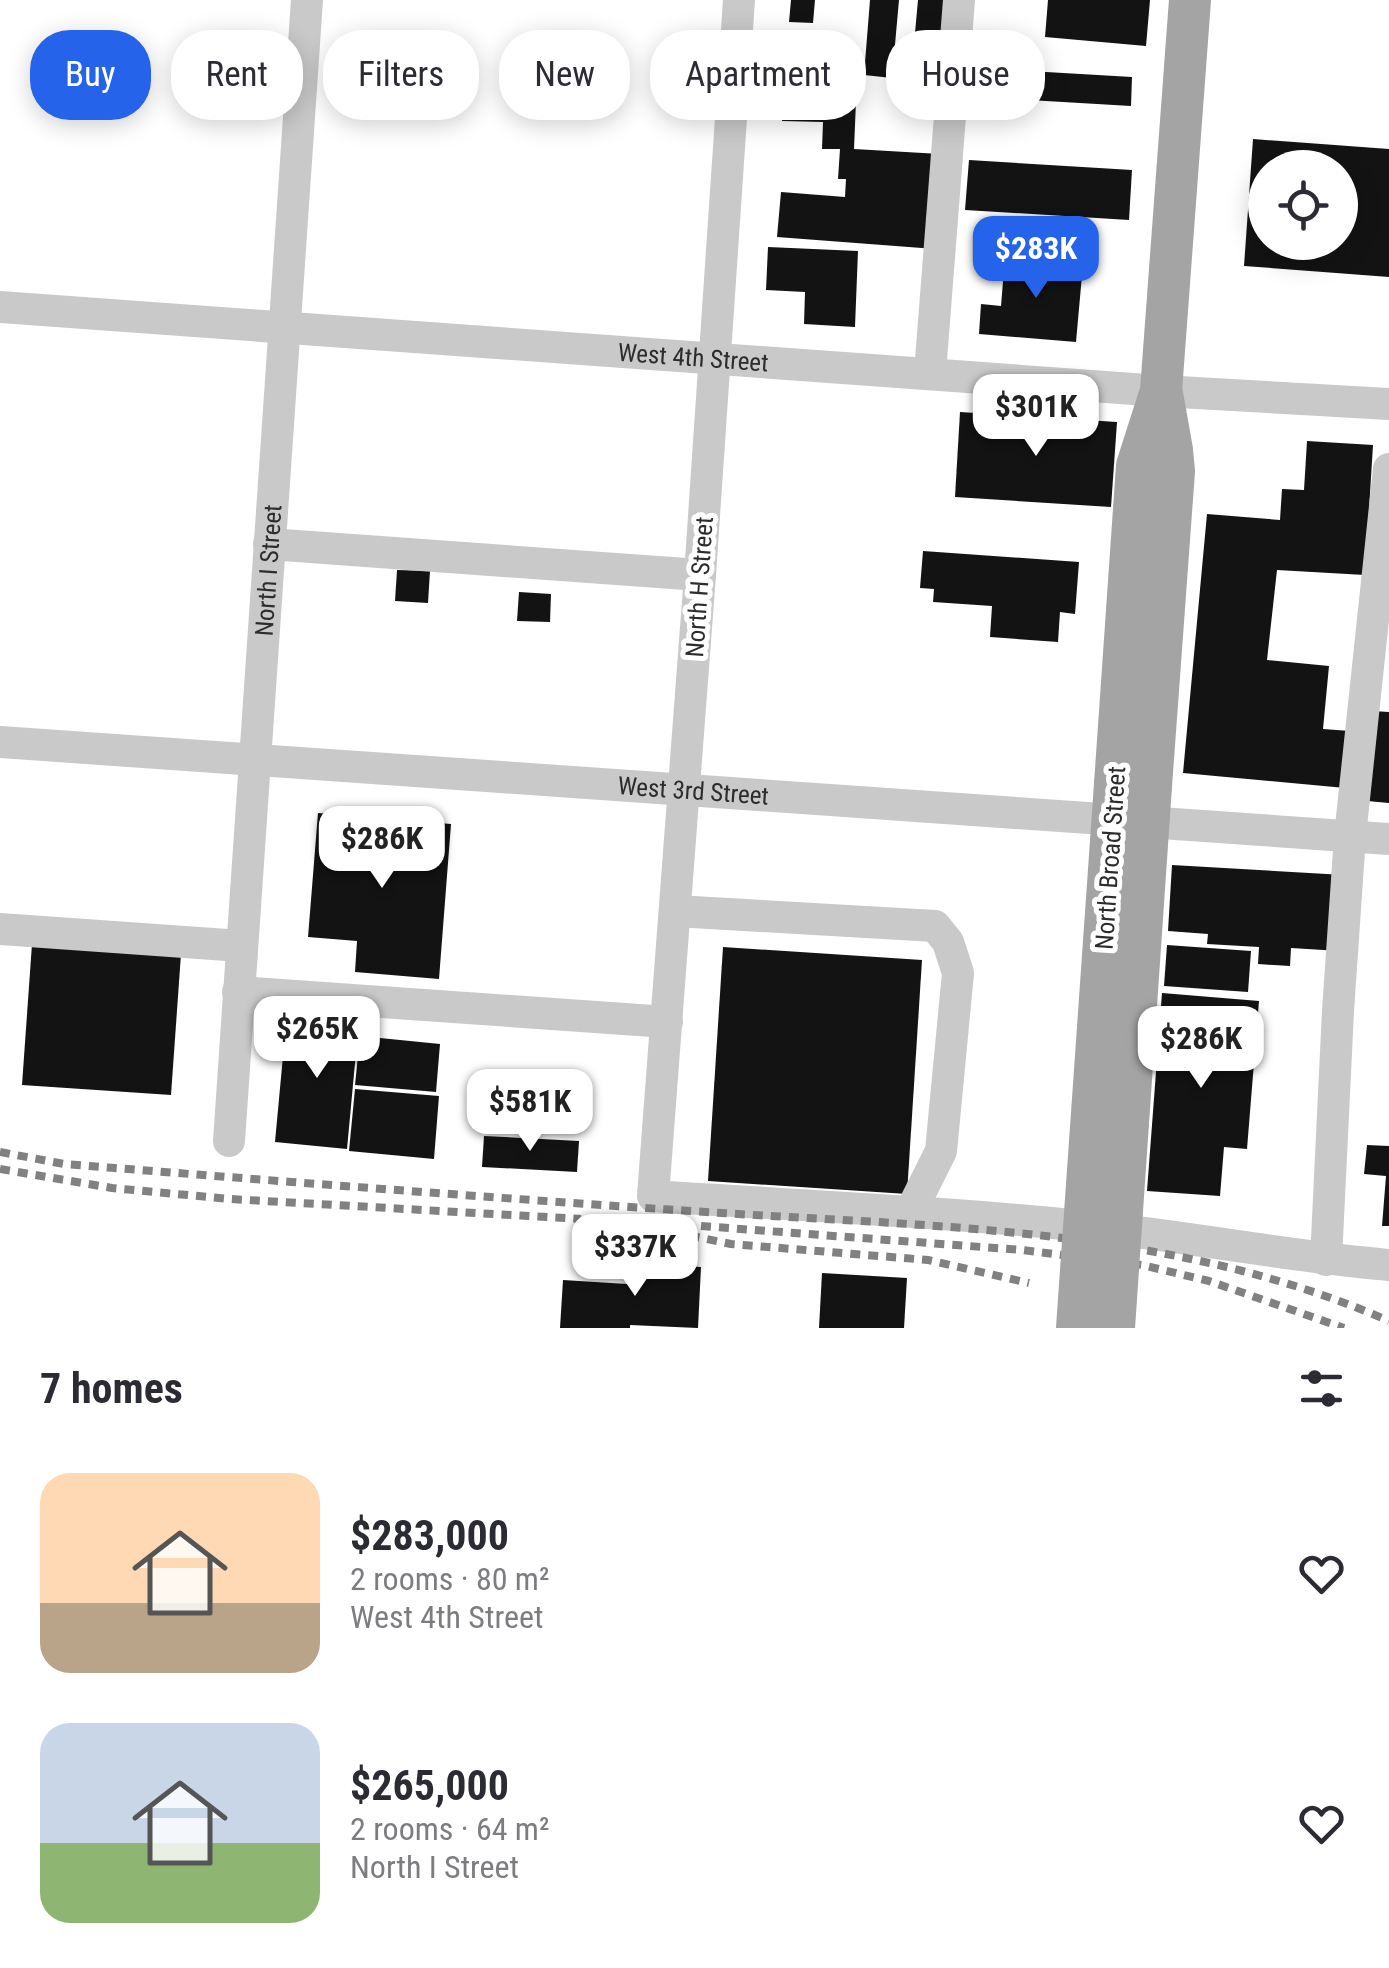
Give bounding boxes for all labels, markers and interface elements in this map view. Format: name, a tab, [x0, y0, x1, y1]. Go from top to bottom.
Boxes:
chip: Buy	[30, 30, 151, 120]
chip: Rent	[171, 30, 303, 120]
chip: Filters	[323, 30, 479, 120]
chip: New	[499, 30, 630, 120]
chip: Apartment	[650, 30, 866, 120]
chip: House	[886, 30, 1045, 120]
map controls	[1248, 150, 1358, 260]
button: locate	[1248, 150, 1358, 260]
pin: $283K	[966, 216, 1106, 301]
text: $283K	[995, 229, 1077, 267]
street label: West 4th Street	[617, 338, 770, 378]
pin: $301K	[966, 374, 1106, 459]
text: $301K	[995, 387, 1077, 425]
street label: North I Street	[250, 503, 287, 637]
street label: North H Street	[680, 516, 719, 659]
street label: North Broad Street	[1090, 765, 1131, 951]
street label: West 3rd Street	[617, 771, 770, 811]
pin: $286K	[312, 806, 452, 891]
text: $286K	[341, 819, 423, 857]
pin: $265K	[247, 996, 387, 1081]
pin: $286K	[1131, 1006, 1271, 1091]
text: $265K	[276, 1009, 358, 1047]
text: $286K	[1160, 1019, 1242, 1057]
pin: $581K	[460, 1069, 600, 1154]
text: $581K	[489, 1082, 571, 1120]
pin: $337K	[565, 1214, 705, 1299]
text: $337K	[594, 1227, 676, 1265]
icon: filters	[1294, 1361, 1349, 1416]
text: 7 homes	[40, 1364, 183, 1413]
text: $283,000	[350, 1511, 509, 1560]
icon: home	[120, 1513, 240, 1633]
icon: heart	[1294, 1546, 1349, 1601]
text: 2 rooms · 80 m²	[350, 1560, 549, 1598]
text: West 4th Street	[350, 1598, 543, 1636]
text: $265,000	[350, 1761, 509, 1810]
icon: home	[120, 1763, 240, 1883]
icon: heart	[1294, 1796, 1349, 1851]
text: 2 rooms · 64 m²	[350, 1810, 549, 1848]
text: North I Street	[350, 1848, 519, 1886]

